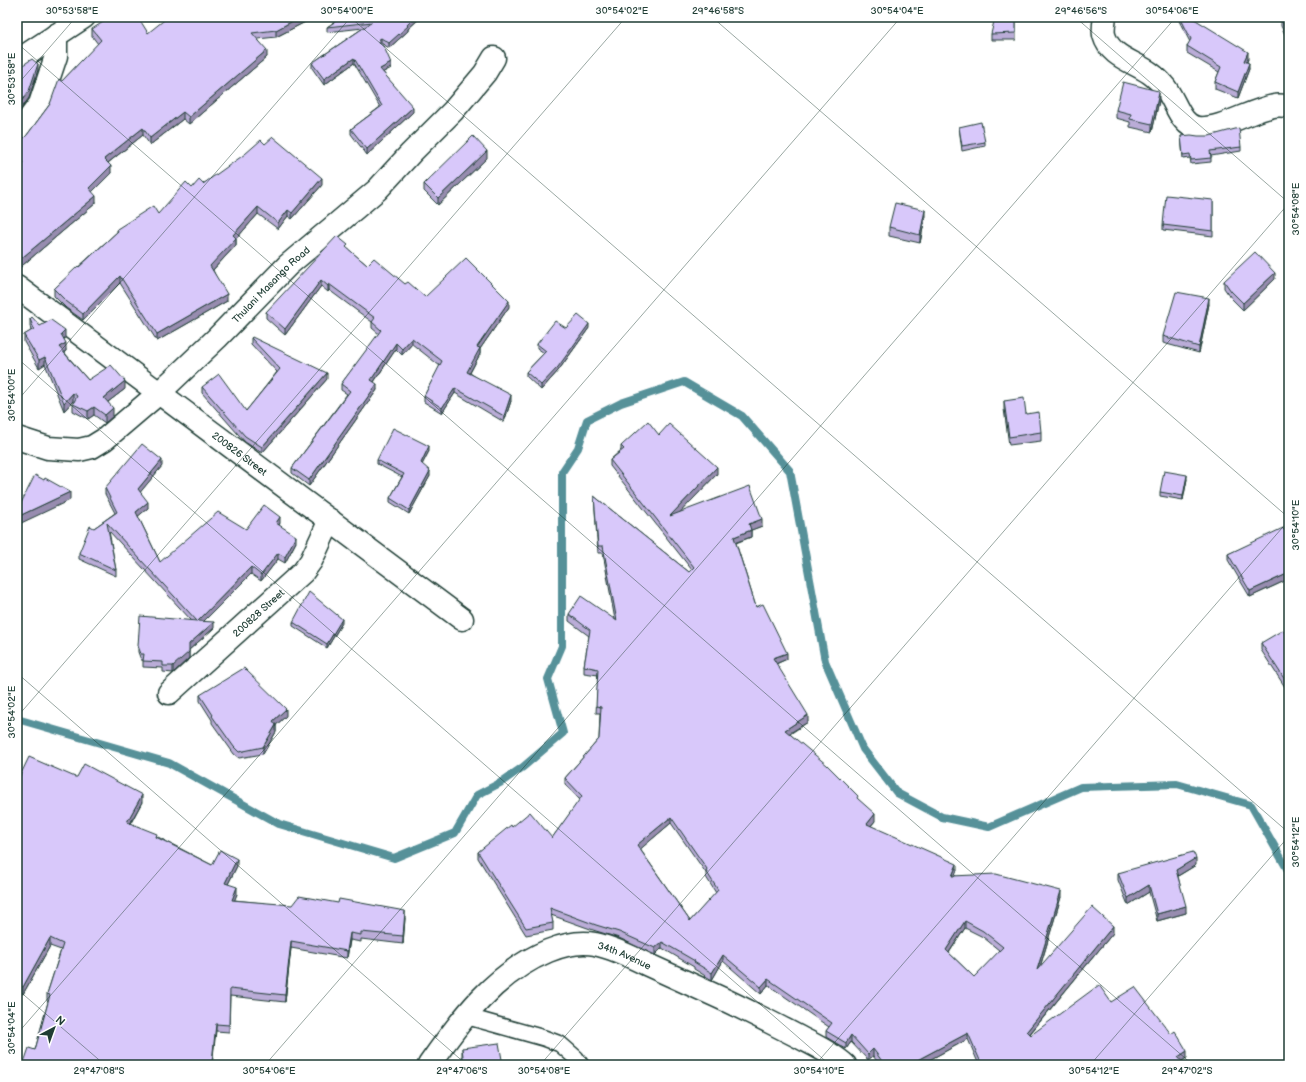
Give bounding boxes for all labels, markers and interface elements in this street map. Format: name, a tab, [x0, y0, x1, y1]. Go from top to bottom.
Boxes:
text: 30°53'58"E	[46, 5, 99, 17]
text: 30°54'00"E	[321, 5, 374, 17]
text: 30°54'02"E	[596, 5, 649, 17]
text: 29°46'58"S	[692, 5, 744, 17]
text: 30°54'04"E	[870, 5, 924, 17]
text: 29°46'56"S	[1055, 5, 1107, 17]
text: 30°54'06"E	[1145, 5, 1199, 17]
text: 30°53'58"E	[6, 52, 18, 105]
text: 30°54'08"E	[1290, 182, 1302, 235]
street label: Thulani Masango Road	[230, 244, 313, 326]
text: 30°54'00"E	[6, 368, 18, 421]
street label: 200826 Street	[209, 430, 269, 478]
text: 30°54'10"E	[1290, 499, 1302, 550]
street label: 200828 Street	[230, 587, 287, 640]
text: 30°54'02"E	[6, 685, 18, 738]
text: 30°54'12"E	[1290, 816, 1302, 867]
street label: 34th Avenue	[596, 940, 653, 973]
text: 30°54'04"E	[6, 1001, 18, 1055]
north arrow	[34, 1008, 74, 1048]
text: N	[53, 1013, 68, 1028]
text: 29°47'08"S	[73, 1065, 125, 1077]
text: 30°54'06"E	[242, 1065, 296, 1077]
text: 29°47'06"S	[436, 1065, 488, 1077]
text: 30°54'08"E	[518, 1065, 571, 1077]
text: 30°54'10"E	[794, 1065, 845, 1077]
text: 30°54'12"E	[1069, 1065, 1120, 1077]
text: 29°47'02"S	[1161, 1065, 1213, 1077]

